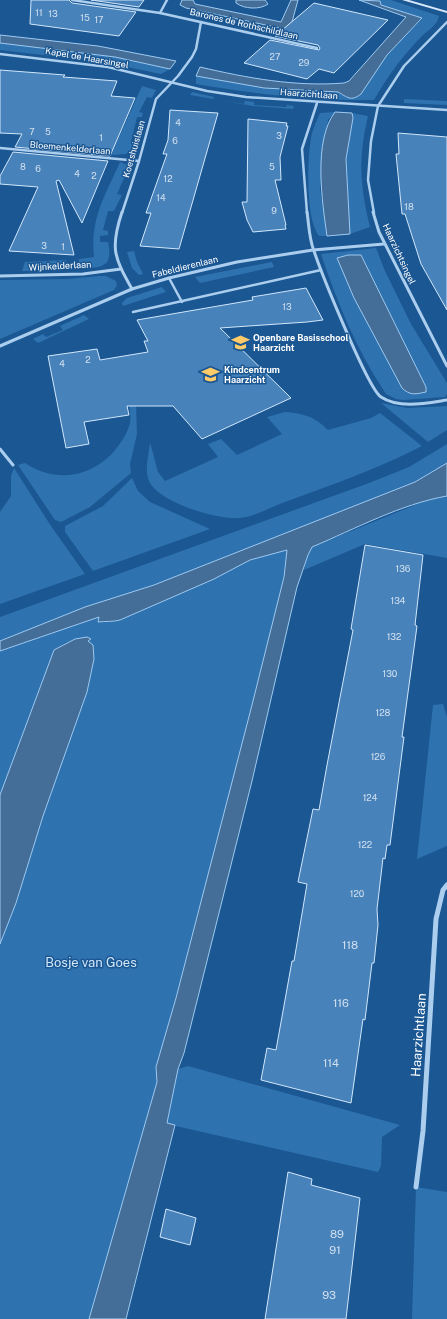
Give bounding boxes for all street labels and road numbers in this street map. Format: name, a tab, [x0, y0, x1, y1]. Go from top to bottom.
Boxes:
street label: Barones de Rothschildlaan	[189, 6, 299, 41]
street label: Kapel de Haarsingel	[45, 45, 130, 70]
street label: Haarzichtlaan	[280, 86, 338, 101]
street label: Koetshuislaan	[120, 119, 147, 179]
street label: Bloemenkelderlaan	[29, 138, 111, 157]
street label: Haarzichtsingel	[381, 222, 418, 286]
street label: Fabeldierenlaan	[151, 253, 219, 280]
street label: Wijnkelderlaan	[28, 258, 92, 273]
street label: Haarzichtlaan	[408, 993, 429, 1077]

